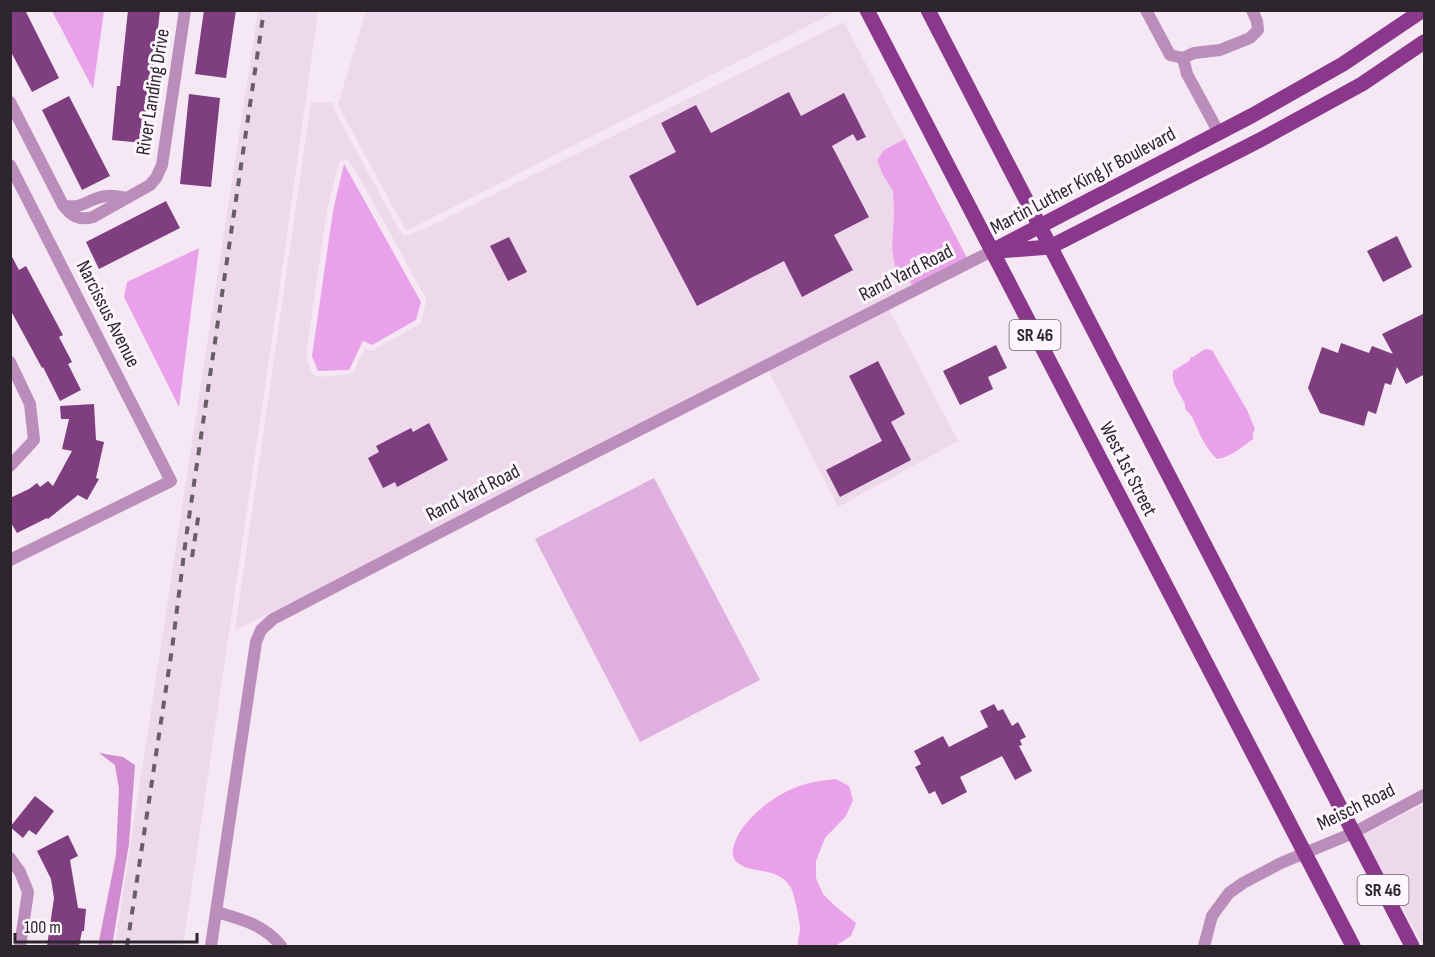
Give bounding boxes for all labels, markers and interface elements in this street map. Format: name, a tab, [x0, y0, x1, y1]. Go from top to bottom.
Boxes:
street label: River Landing Drive	[131, 27, 175, 157]
street label: Martin Luther King Jr Boulevard	[986, 122, 1180, 240]
street label: Rand Yard Road	[855, 239, 957, 307]
street label: Narcissus Avenue	[71, 257, 145, 371]
road number: SR 46	[1010, 320, 1060, 350]
street label: West 1st Street	[1094, 418, 1162, 520]
street label: Rand Yard Road	[422, 459, 524, 527]
street label: Meisch Road	[1313, 778, 1399, 836]
road number: SR 46	[1358, 875, 1408, 905]
scale bar	[15, 906, 196, 944]
text: 100 m	[24, 917, 61, 938]

